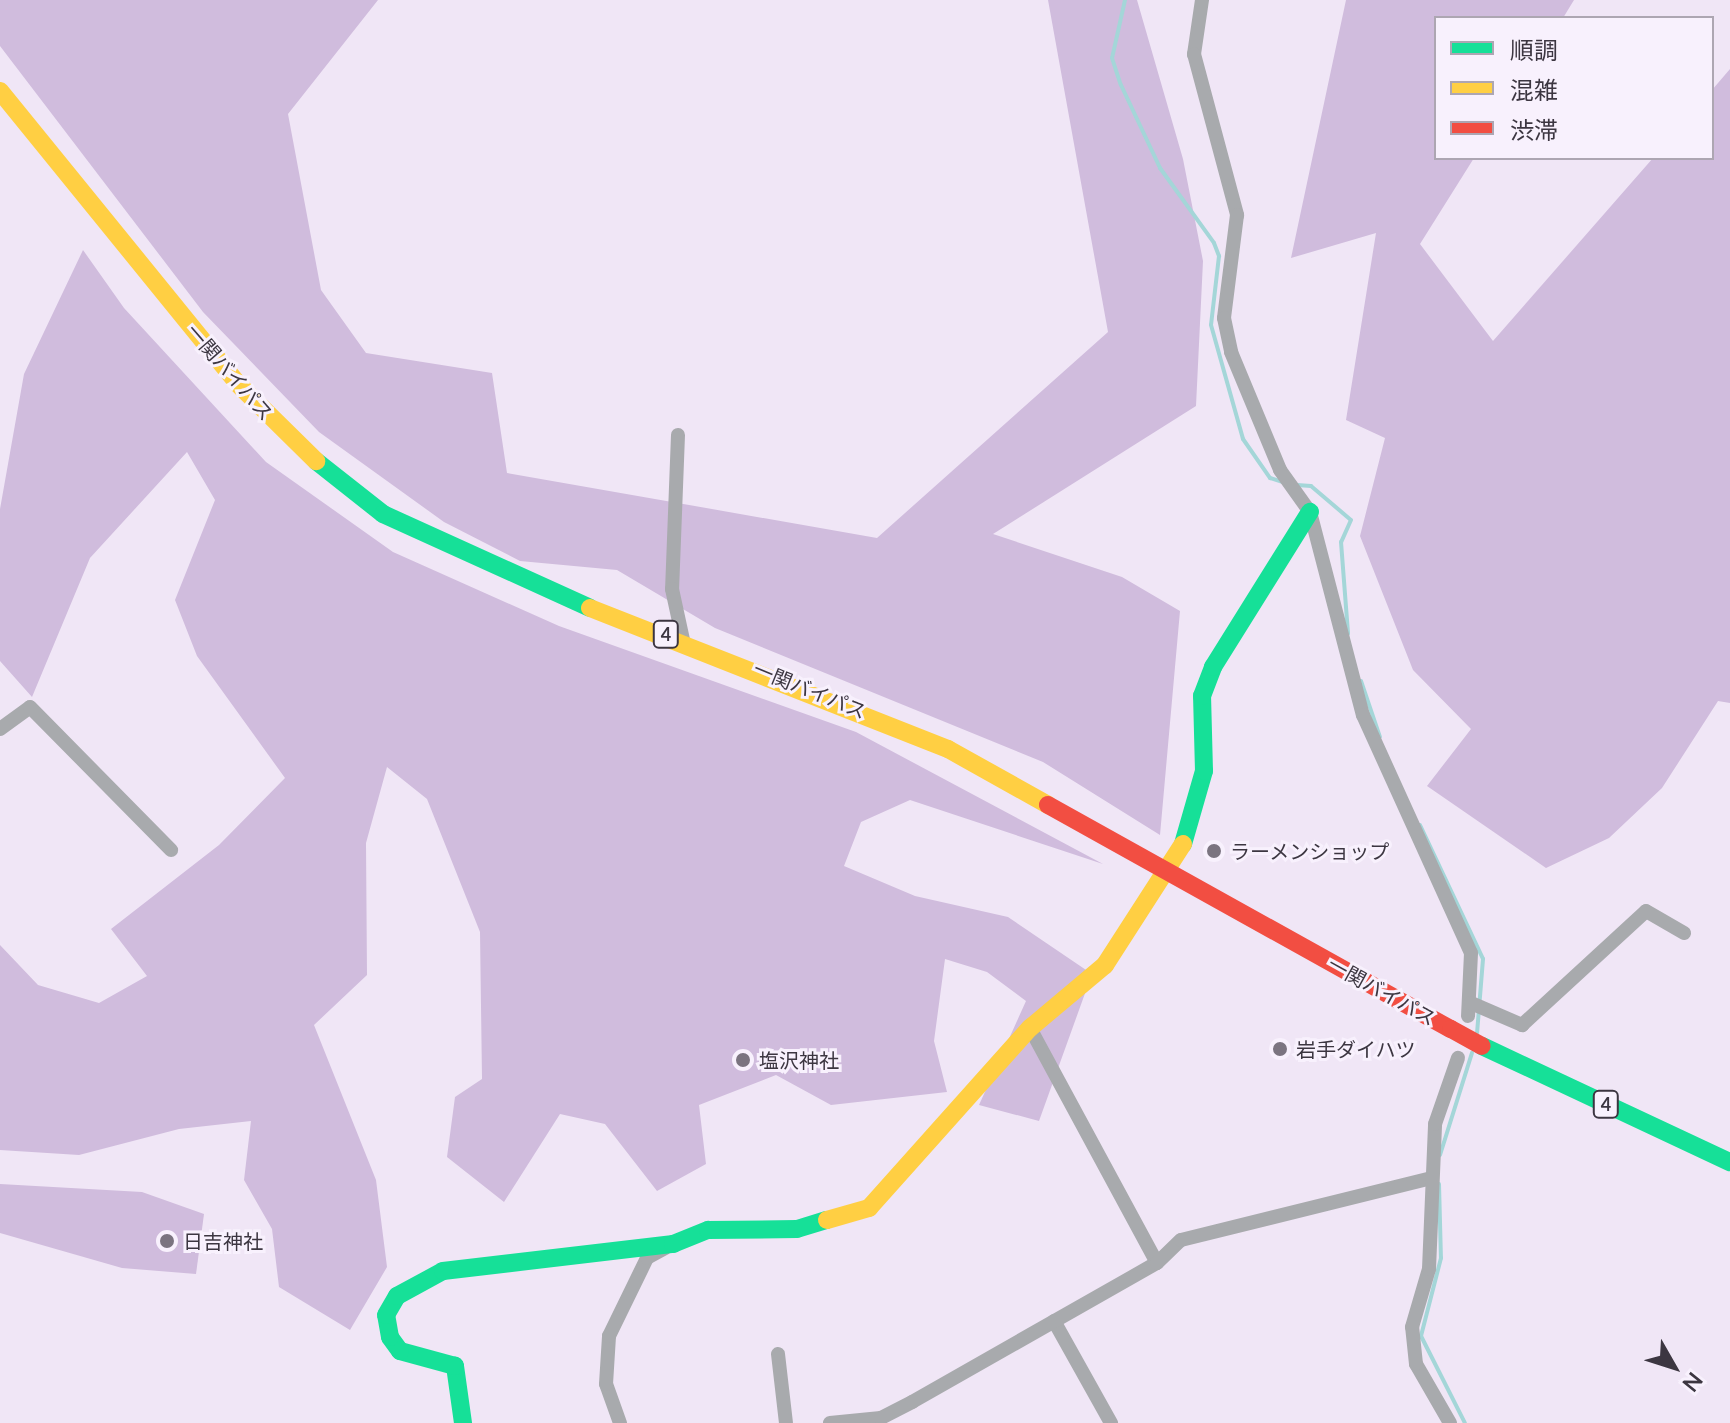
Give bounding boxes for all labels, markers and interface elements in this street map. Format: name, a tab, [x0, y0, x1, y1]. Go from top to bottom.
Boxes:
legend	[1434, 16, 1714, 160]
text: 順調	[1510, 35, 1558, 64]
text: 混雑	[1510, 75, 1558, 104]
text: 渋滞	[1510, 115, 1558, 144]
street label: 一関バイパス	[182, 319, 278, 425]
road number: 4	[652, 620, 680, 648]
street label: 一関バイパス	[750, 656, 870, 724]
place label: ラーメンショップ	[1230, 839, 1390, 863]
marker: ラーメンショップ	[1205, 842, 1223, 860]
street label: 一関バイパス	[1324, 951, 1440, 1031]
place label: 岩手ダイハツ	[1296, 1037, 1416, 1061]
marker: 岩手ダイハツ	[1271, 1040, 1289, 1058]
place label: 塩沢神社	[759, 1048, 839, 1072]
marker: 塩沢神社	[734, 1051, 752, 1069]
road number: 4	[1592, 1090, 1620, 1118]
place label: 日吉神社	[183, 1229, 263, 1253]
marker: 日吉神社	[158, 1232, 176, 1250]
north arrow	[1634, 1327, 1714, 1407]
text: N	[1677, 1367, 1709, 1397]

